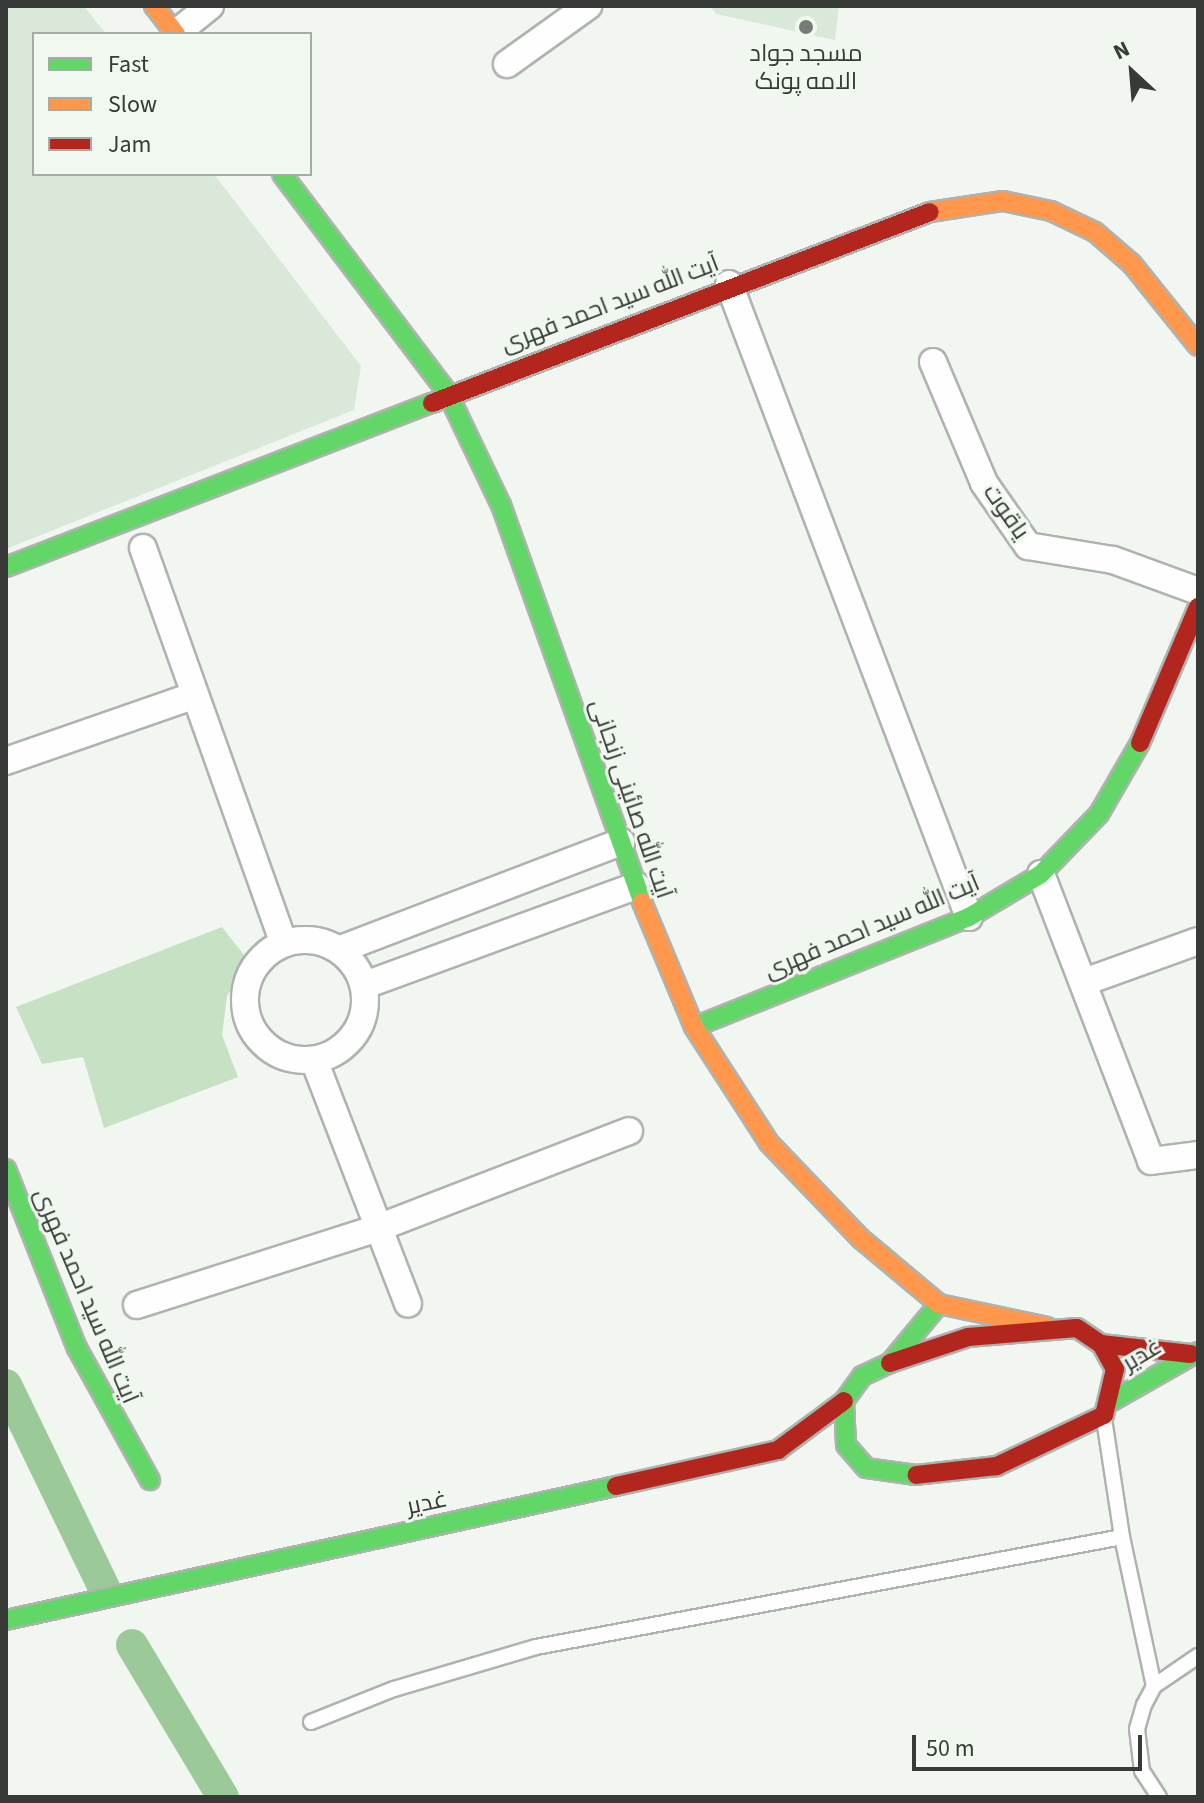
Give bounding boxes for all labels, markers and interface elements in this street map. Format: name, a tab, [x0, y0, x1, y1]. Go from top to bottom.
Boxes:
marker: مسجد جواد الامه پونک	[797, 18, 815, 36]
legend	[32, 32, 312, 176]
north arrow	[1092, 32, 1172, 112]
text: N	[1108, 33, 1135, 68]
place label: مسجد جواد الامه پونک	[749, 40, 863, 96]
text: Fast	[108, 47, 149, 82]
text: Slow	[108, 87, 157, 122]
text: Jam	[108, 127, 152, 162]
street label: آیت الله سید احمد فهری	[497, 249, 723, 359]
street label: یاقوت	[977, 479, 1035, 545]
street label: آیت الله صائینی زنجانی	[583, 695, 679, 903]
street label: آیت الله سید احمد فهری	[760, 869, 984, 985]
street label: آیت الله سید احمد فهری	[28, 1184, 144, 1408]
street label: غدیر	[1117, 1332, 1167, 1378]
street label: غدیر	[404, 1485, 450, 1521]
scale bar	[916, 1719, 1146, 1769]
text: 50 m	[926, 1731, 975, 1766]

